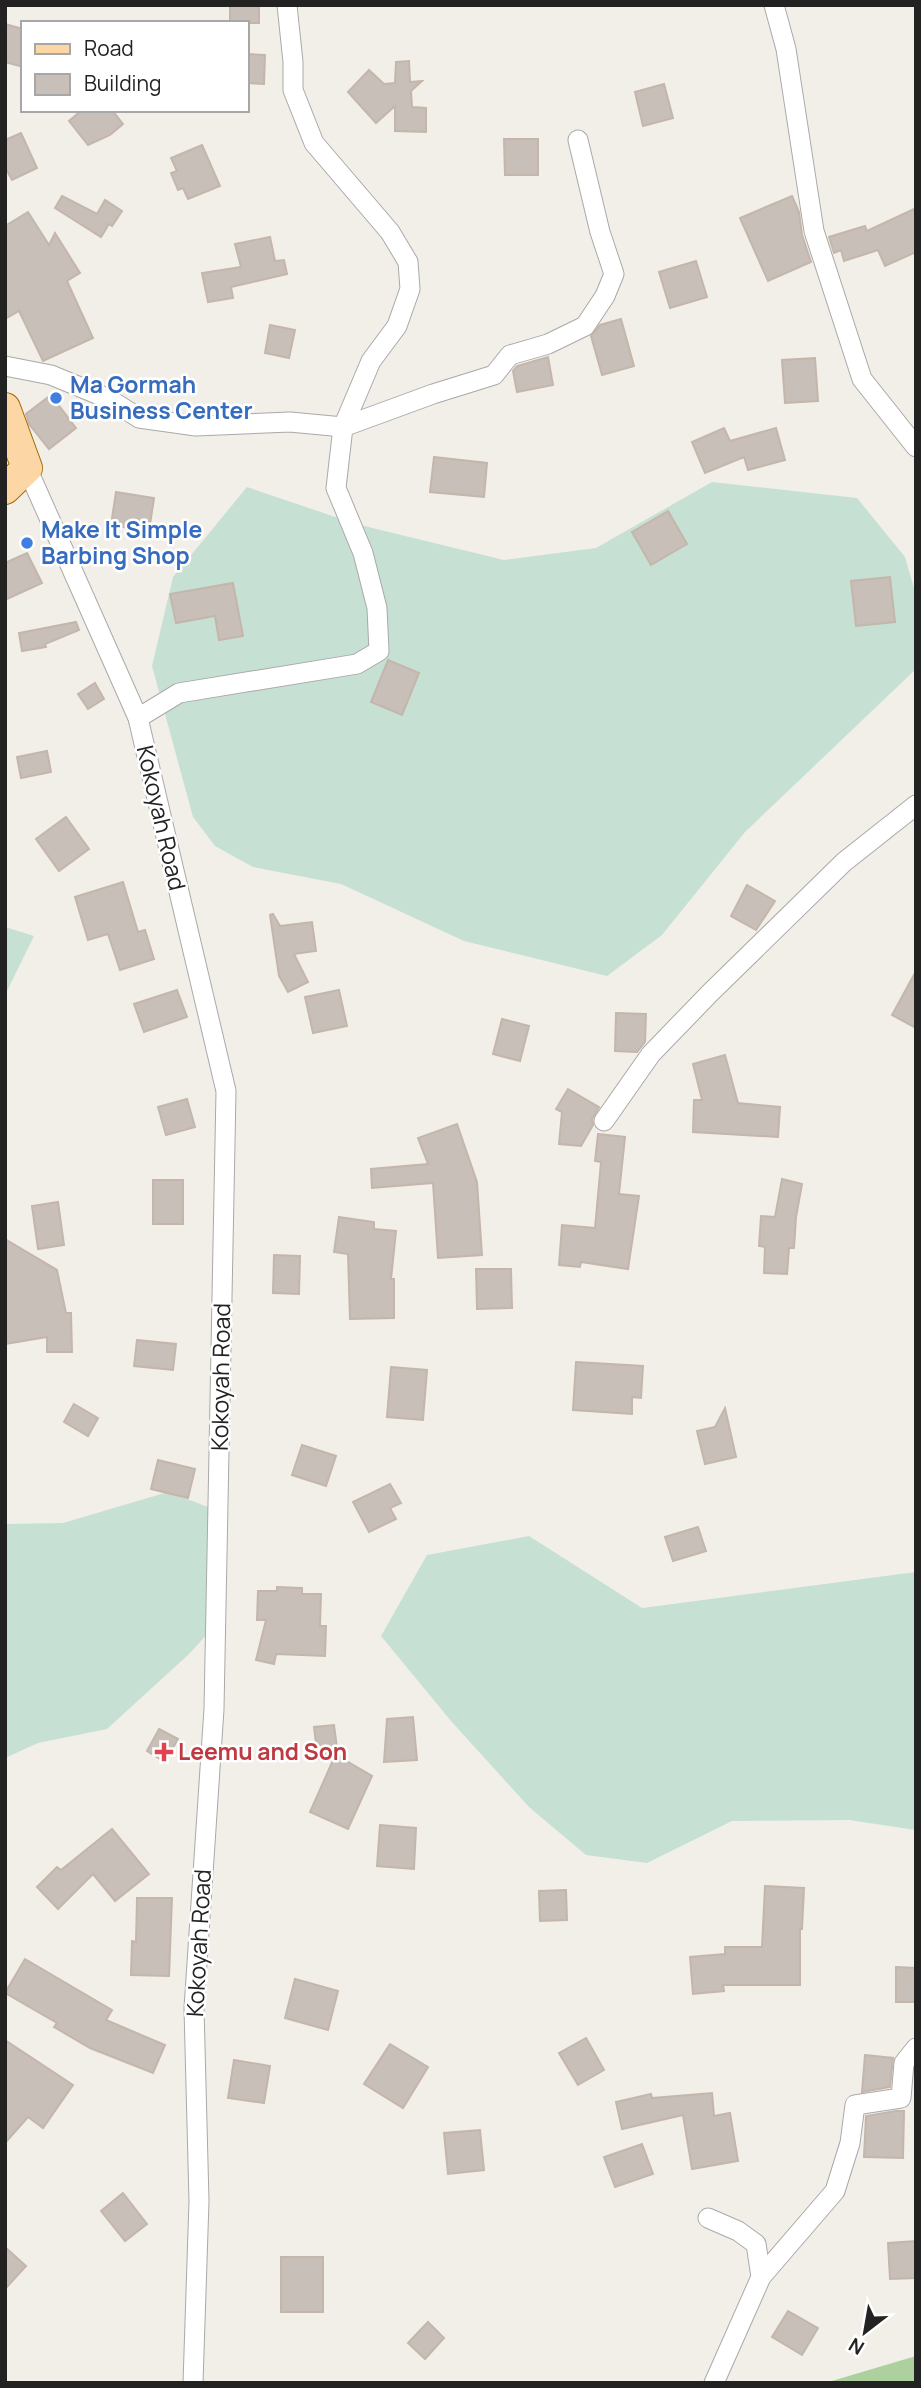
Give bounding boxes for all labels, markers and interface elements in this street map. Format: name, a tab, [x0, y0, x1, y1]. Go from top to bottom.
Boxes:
legend	[21, 21, 248, 112]
text: Road	[84, 34, 134, 62]
text: Building	[84, 69, 161, 97]
place label: Ma Gormah Business Center	[70, 368, 253, 426]
marker: Ma Gormah Business Center	[48, 390, 64, 406]
place label: Make It Simple Barbing Shop	[41, 513, 202, 571]
marker: Make It Simple Barbing Shop	[19, 535, 35, 551]
street label: Kokoyah Road	[130, 742, 194, 893]
street label: Kokoyah Road	[203, 1303, 237, 1451]
place label: Leemu and Son	[178, 1735, 347, 1767]
marker: Leemu and Son	[156, 1744, 172, 1760]
street label: Kokoyah Road	[178, 1868, 218, 2018]
north arrow	[830, 2297, 900, 2367]
text: N	[844, 2332, 869, 2361]

